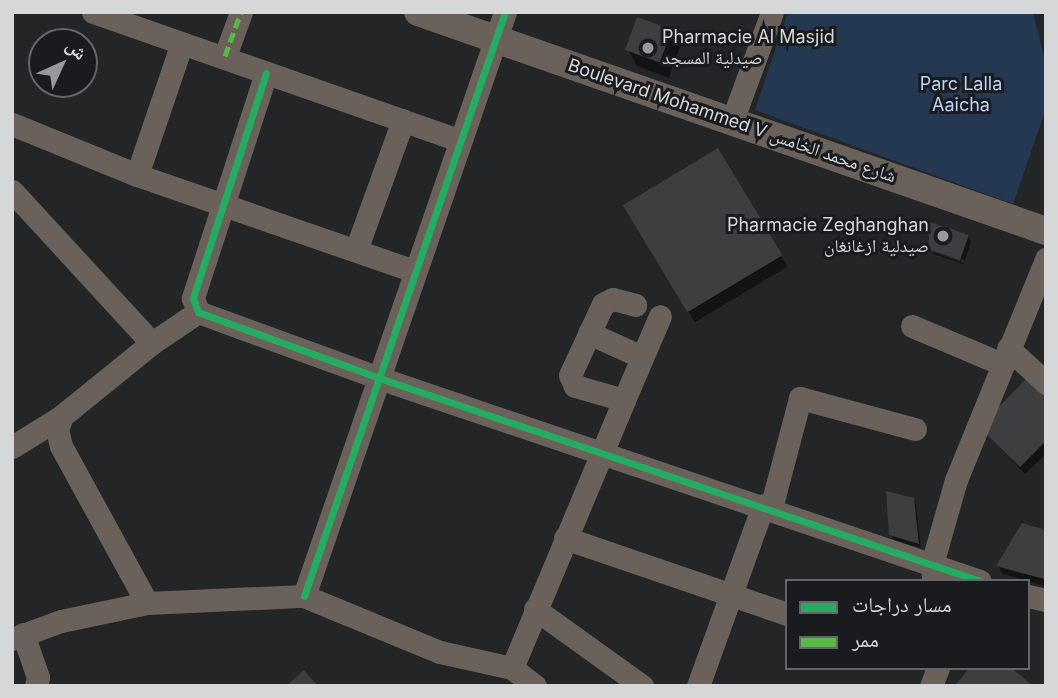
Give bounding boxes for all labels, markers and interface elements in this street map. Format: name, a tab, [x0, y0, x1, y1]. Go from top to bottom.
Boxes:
place label: Pharmacie Al Masjid صيدلية المسجد	[662, 27, 835, 70]
north arrow	[28, 28, 98, 98]
text: ش	[62, 34, 92, 64]
marker: Pharmacie Al Masjid صيدلية المسجد	[640, 40, 656, 56]
street label: Boulevard Mohammed V شارع محمد الخامس	[565, 55, 899, 187]
park label: Parc Lalla Aaicha	[920, 74, 1002, 116]
place label: Pharmacie Zeghanghan صيدلية ازغانغان	[727, 215, 929, 258]
marker: Pharmacie Zeghanghan صيدلية ازغانغان	[935, 228, 951, 244]
legend	[785, 579, 1030, 670]
text: مسار دراجات	[852, 592, 952, 617]
text: ممر	[852, 627, 879, 652]

